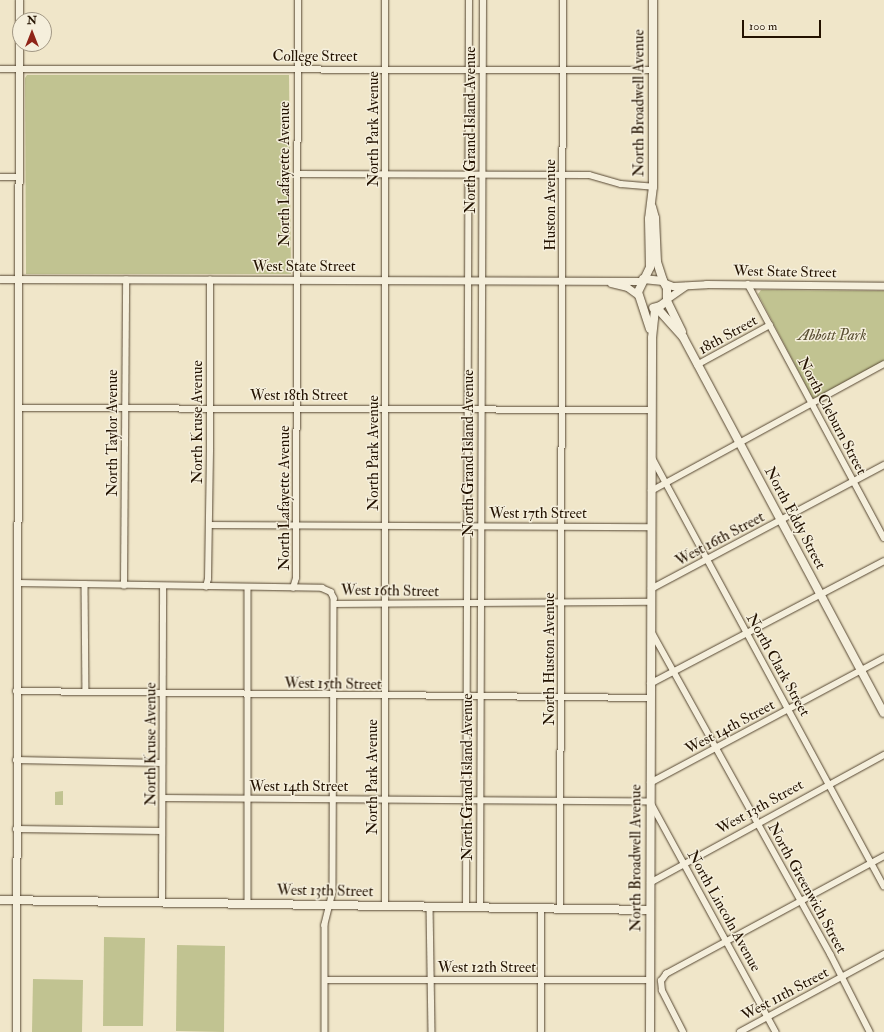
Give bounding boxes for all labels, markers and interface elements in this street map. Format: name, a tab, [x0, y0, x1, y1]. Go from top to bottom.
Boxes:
north arrow	[12, 12, 52, 52]
scale bar	[744, 12, 823, 38]
text: N	[27, 14, 37, 27]
text: 100 m	[749, 19, 777, 34]
street label: North Broadwell Avenue	[630, 29, 648, 177]
street label: North Grand Island Avenue	[462, 46, 480, 214]
street label: College Street	[273, 48, 357, 66]
street label: North Park Avenue	[365, 71, 383, 187]
street label: North Lafayette Avenue	[276, 101, 294, 247]
street label: Huston Avenue	[542, 159, 560, 251]
street label: West State Street	[252, 258, 356, 276]
street label: West State Street	[733, 262, 837, 282]
street label: 18th Street	[695, 312, 761, 358]
park label: Abbott Park	[798, 327, 866, 345]
street label: North Cleburn Street	[793, 354, 871, 478]
street label: North Kruse Avenue	[189, 360, 207, 484]
street label: North Grand Island Avenue	[460, 369, 478, 537]
street label: North Taylor Avenue	[104, 370, 122, 496]
street label: West 18th Street	[250, 387, 348, 405]
street label: North Park Avenue	[365, 395, 383, 511]
street label: North Lafayette Avenue	[276, 425, 294, 571]
street label: North Eddy Street	[760, 464, 830, 572]
street label: West 17th Street	[489, 505, 587, 523]
street label: West 16th Street	[672, 508, 768, 570]
street label: West 16th Street	[341, 581, 439, 601]
street label: North Huston Avenue	[541, 592, 559, 726]
street label: North Clark Street	[742, 610, 814, 720]
street label: West 15th Street	[284, 674, 382, 694]
street label: North Kruse Avenue	[142, 682, 160, 806]
street label: North Grand Island Avenue	[459, 693, 477, 861]
street label: West 14th Street	[682, 696, 778, 758]
street label: North Park Avenue	[364, 719, 382, 835]
street label: West 13th Street	[713, 776, 807, 838]
street label: West 14th Street	[250, 778, 348, 796]
street label: North Broadwell Avenue	[627, 784, 645, 932]
street label: North Greenwich Street	[764, 820, 850, 956]
street label: North Lincoln Avenue	[683, 847, 765, 975]
street label: West 13th Street	[277, 881, 373, 901]
street label: West 12th Street	[438, 959, 536, 977]
street label: West 11th Street	[738, 963, 832, 1025]

